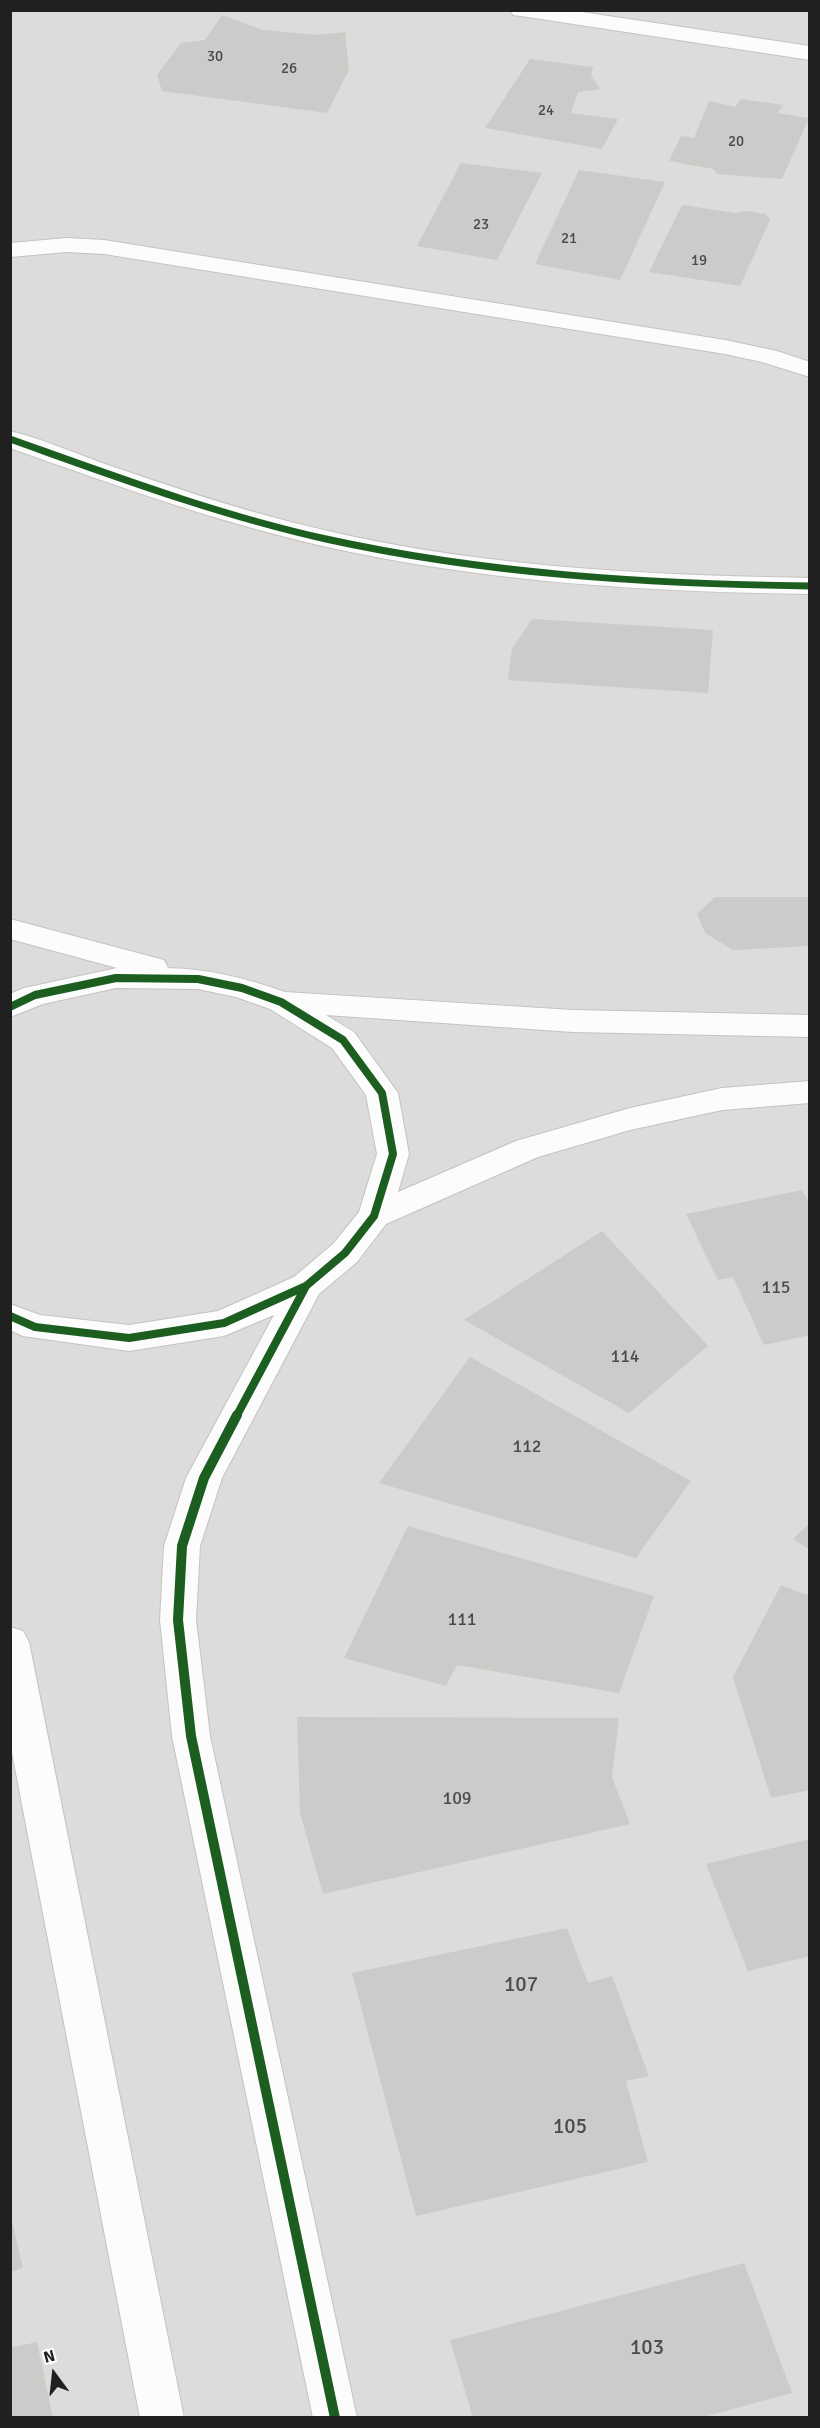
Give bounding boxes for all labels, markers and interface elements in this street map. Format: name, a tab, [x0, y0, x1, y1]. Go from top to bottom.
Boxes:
house number: 30	[207, 48, 223, 66]
house number: 26	[281, 60, 297, 78]
house number: 24	[538, 102, 554, 120]
house number: 20	[728, 133, 744, 151]
house number: 23	[473, 216, 489, 234]
house number: 21	[561, 230, 577, 248]
house number: 19	[691, 252, 707, 270]
house number: 115	[761, 1277, 791, 1299]
house number: 114	[610, 1346, 640, 1368]
house number: 112	[512, 1436, 542, 1458]
house number: 111	[447, 1609, 477, 1631]
house number: 109	[442, 1788, 472, 1810]
house number: 107	[504, 1972, 538, 1998]
house number: 105	[553, 2114, 587, 2140]
house number: 103	[630, 2335, 664, 2361]
north arrow	[24, 2344, 84, 2404]
text: N	[41, 2346, 57, 2368]

